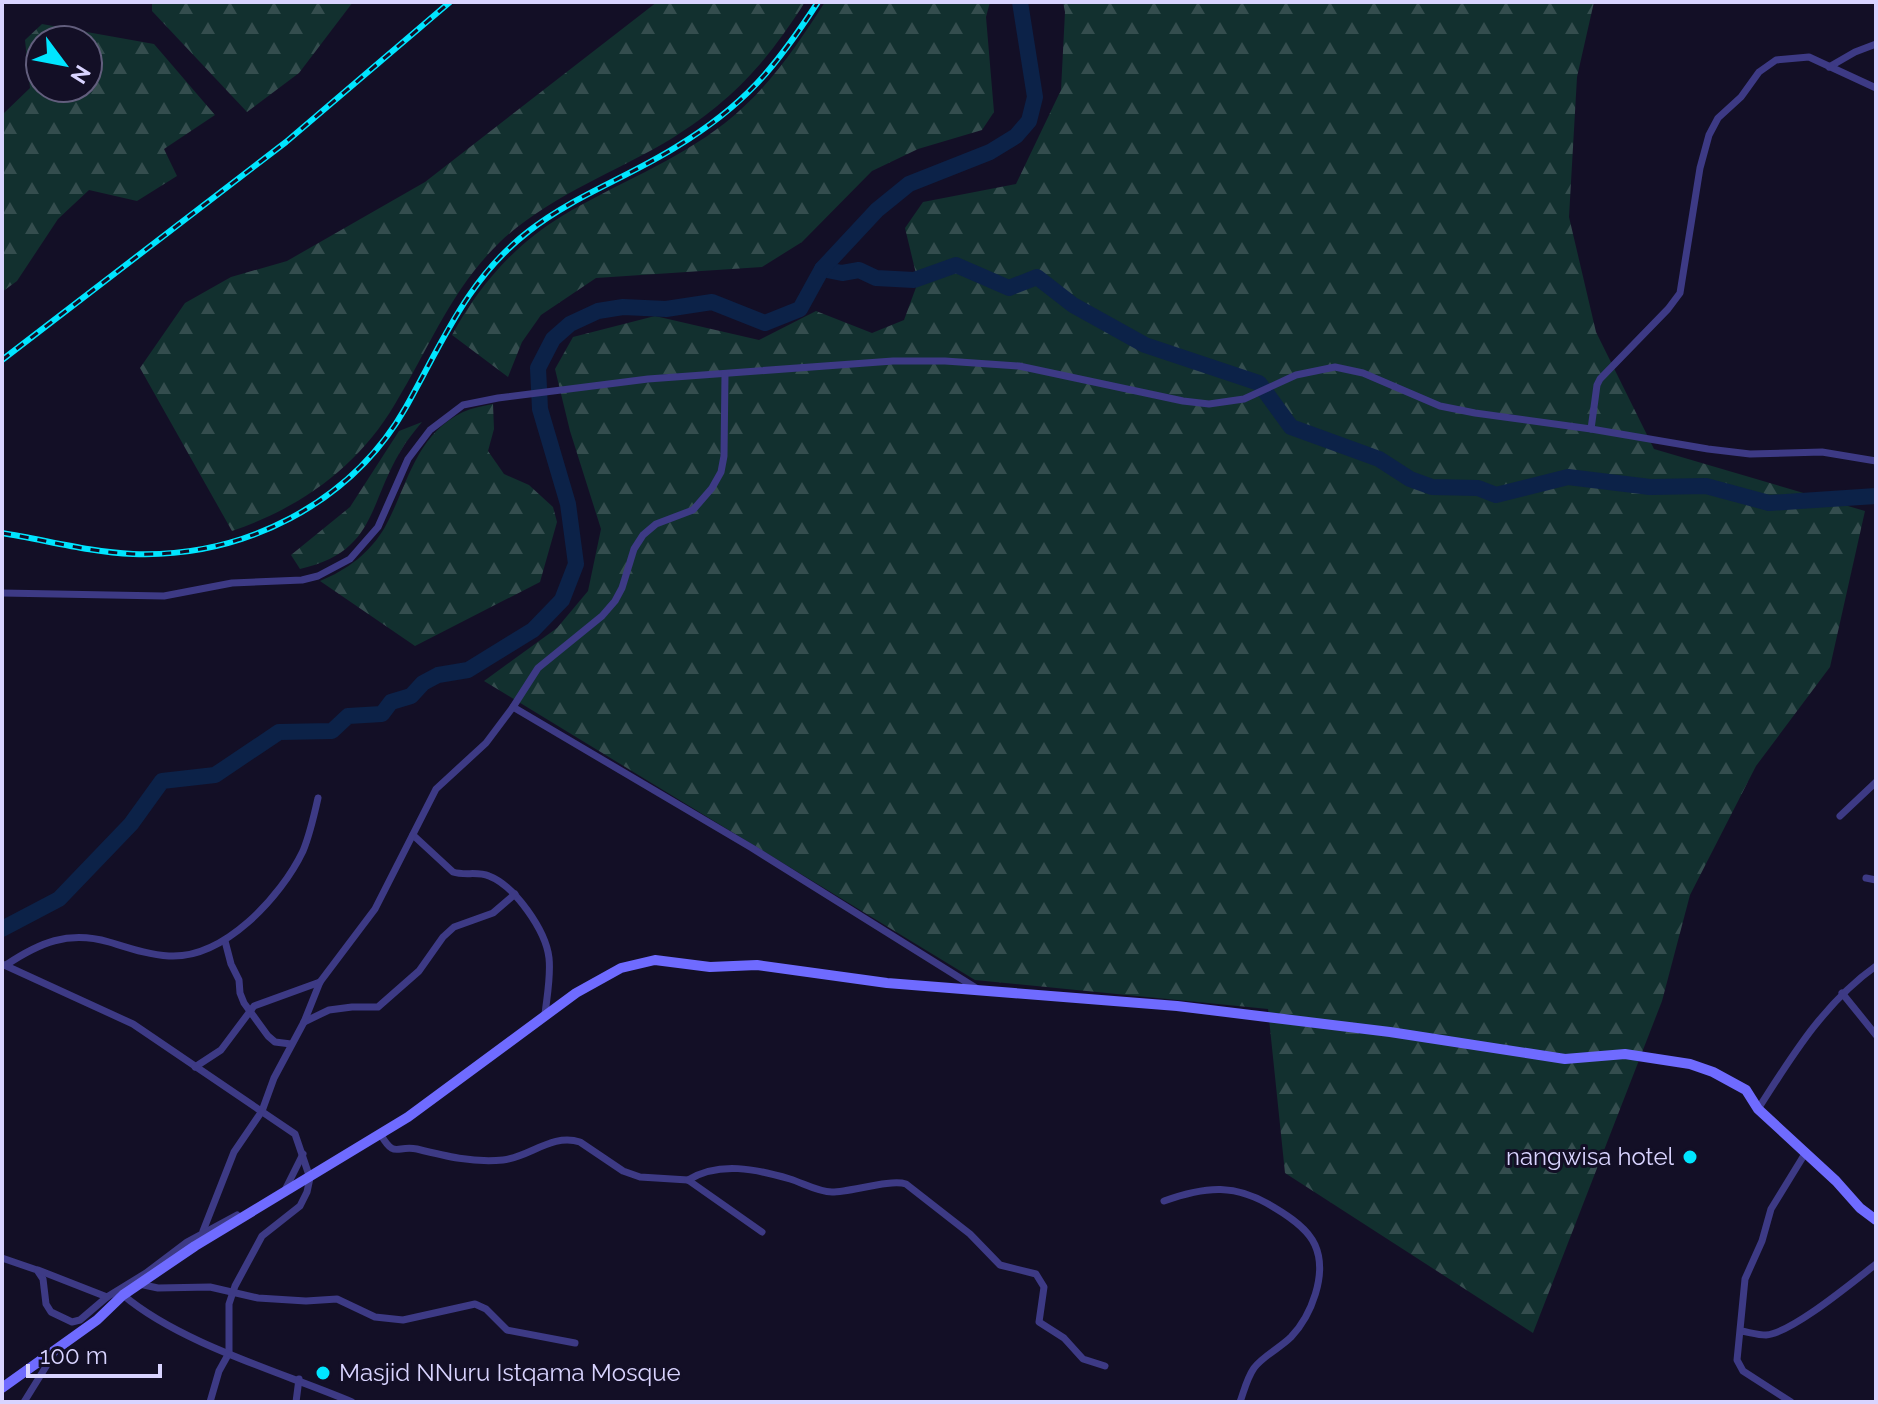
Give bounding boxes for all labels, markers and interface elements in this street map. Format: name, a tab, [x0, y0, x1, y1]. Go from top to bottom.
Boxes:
north arrow	[24, 24, 104, 104]
text: N	[65, 61, 96, 89]
place label: nangwisa hotel	[1506, 1142, 1674, 1171]
marker: nangwisa hotel	[1681, 1148, 1699, 1166]
scale bar	[28, 1328, 160, 1378]
text: 100 m	[40, 1341, 108, 1370]
place label: Masjid NNuru Istqama Mosque	[339, 1358, 681, 1387]
marker: Masjid NNuru Istqama Mosque	[314, 1364, 332, 1382]

